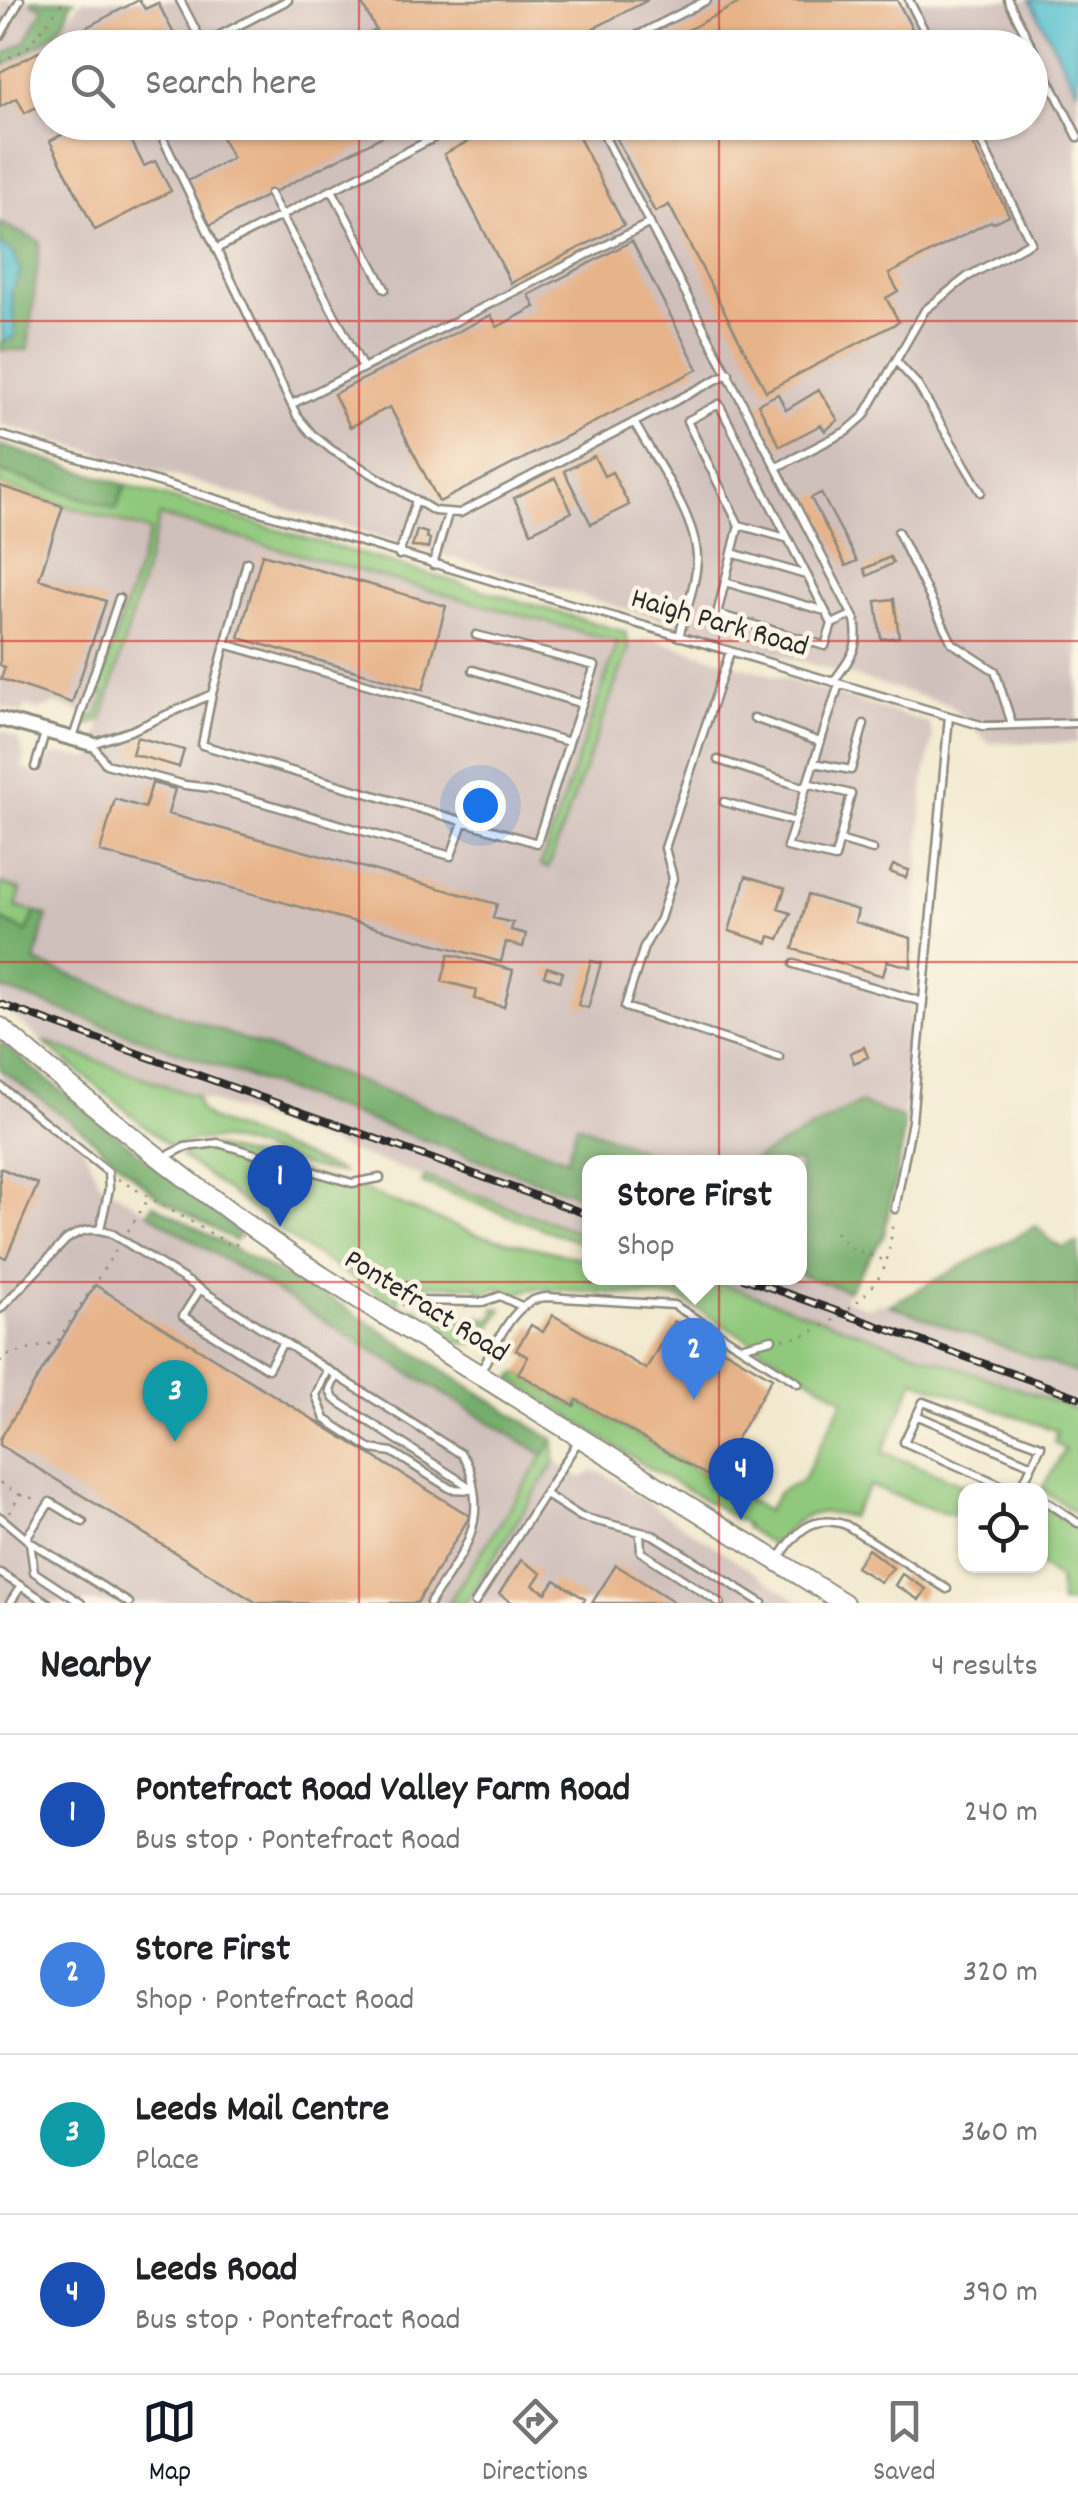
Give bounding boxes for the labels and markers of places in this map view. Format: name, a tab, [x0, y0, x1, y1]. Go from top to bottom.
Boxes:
pin: 1	[248, 1144, 312, 1227]
pin: 2	[662, 1318, 726, 1400]
pin: 3	[142, 1360, 208, 1442]
pin: 4	[708, 1438, 774, 1520]

